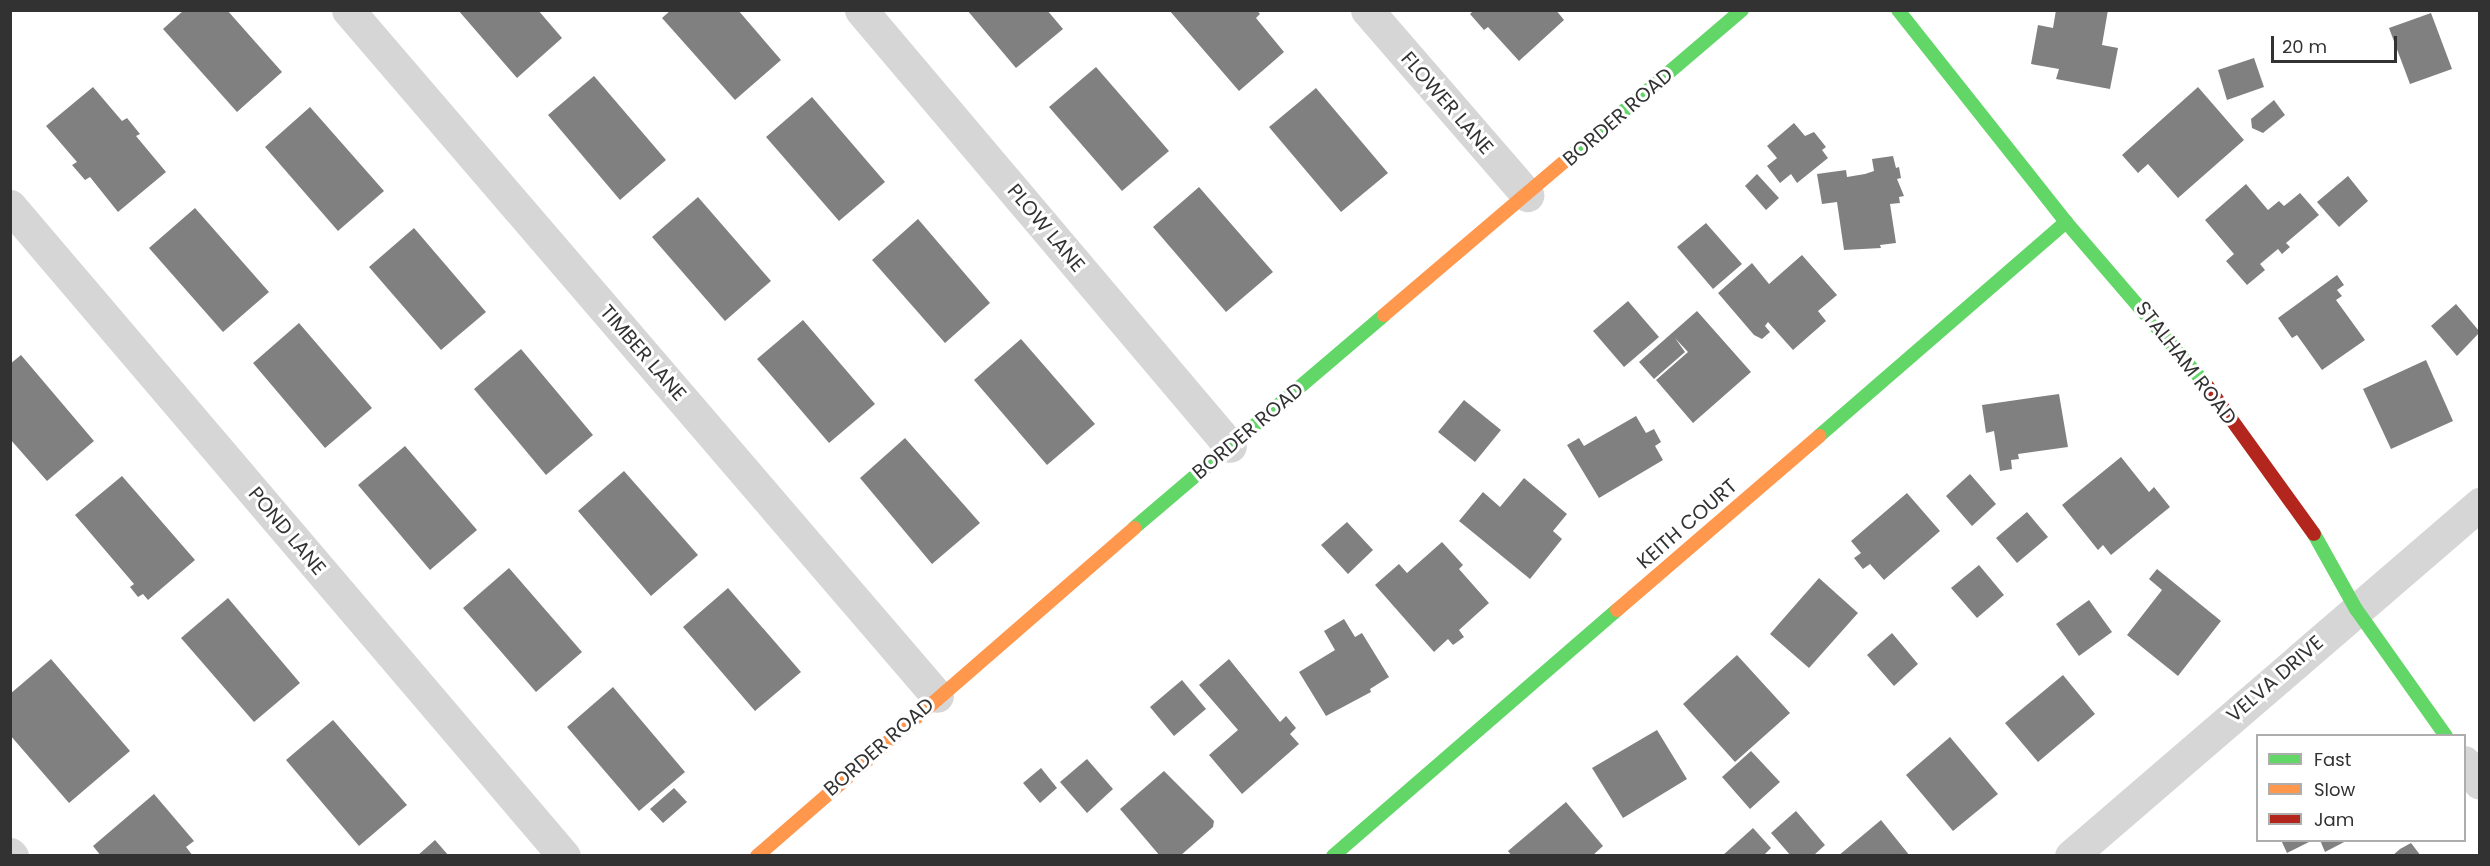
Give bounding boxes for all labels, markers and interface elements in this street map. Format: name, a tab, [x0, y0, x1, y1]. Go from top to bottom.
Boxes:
scale bar	[2274, 24, 2400, 62]
text: 20 m	[2282, 34, 2327, 59]
street label: FLOWER LANE	[1396, 47, 1498, 159]
street label: BORDER ROAD	[1558, 63, 1678, 171]
street label: PLOW LANE	[1002, 179, 1090, 277]
street label: STALHAM ROAD	[2130, 296, 2242, 430]
street label: TIMBER LANE	[595, 300, 691, 406]
street label: BORDER ROAD	[1188, 378, 1308, 484]
street label: KEITH COURT	[1632, 474, 1742, 574]
street label: POND LANE	[243, 482, 331, 580]
street label: VELVA DRIVE	[2222, 631, 2328, 727]
street label: BORDER ROAD	[819, 693, 939, 801]
legend	[2256, 734, 2466, 842]
text: Fast	[2314, 747, 2351, 772]
text: Slow	[2314, 777, 2355, 802]
text: Jam	[2314, 807, 2354, 832]

